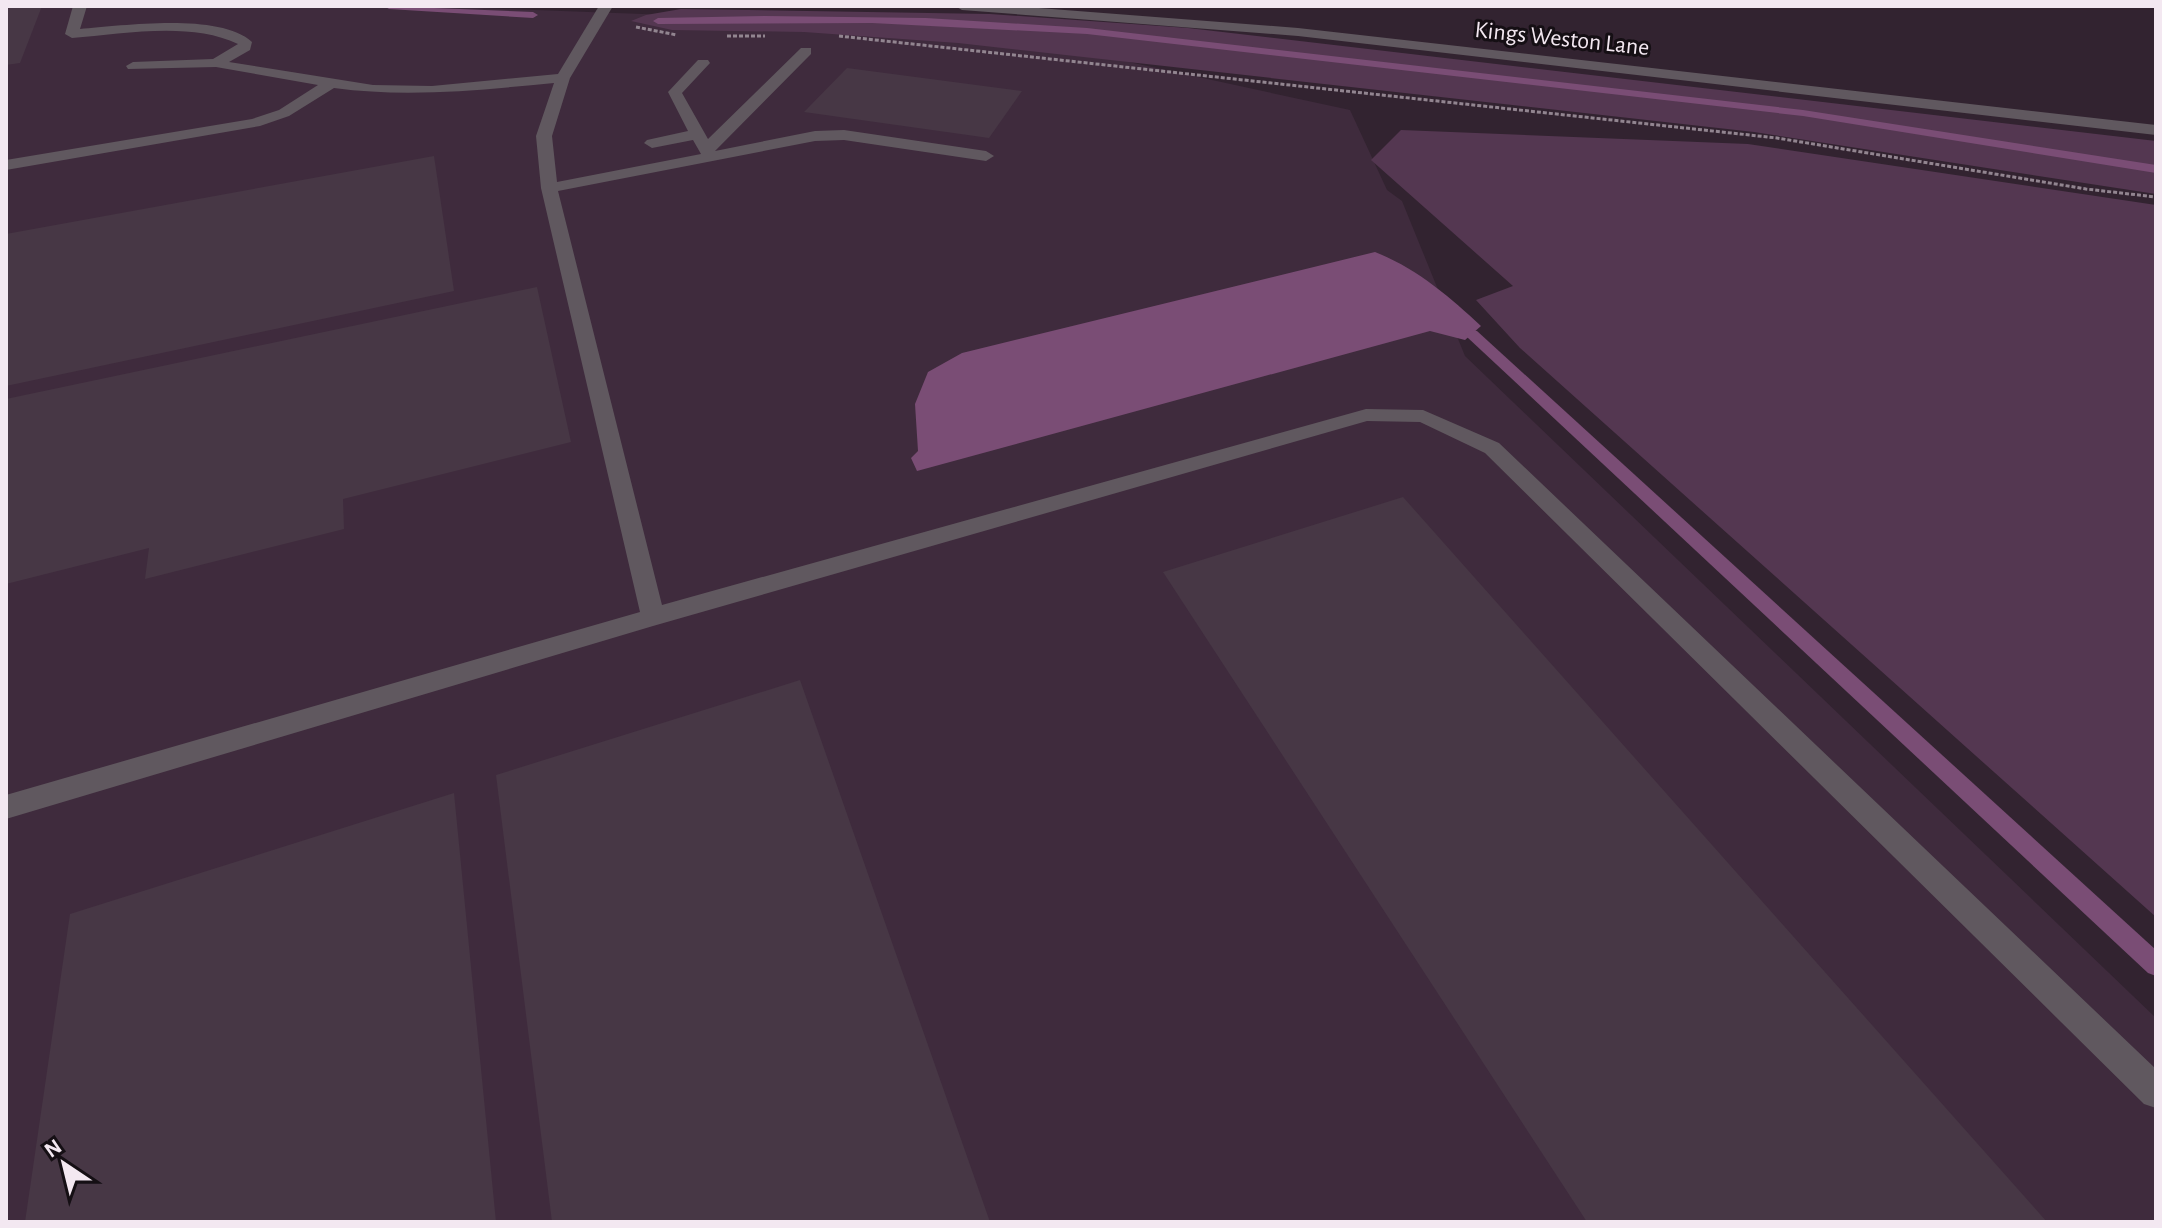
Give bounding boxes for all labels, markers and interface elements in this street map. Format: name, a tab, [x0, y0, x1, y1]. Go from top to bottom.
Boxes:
street label: Kings Weston Lane	[1473, 18, 1651, 60]
north arrow	[24, 1124, 104, 1204]
text: N	[41, 1135, 66, 1162]

